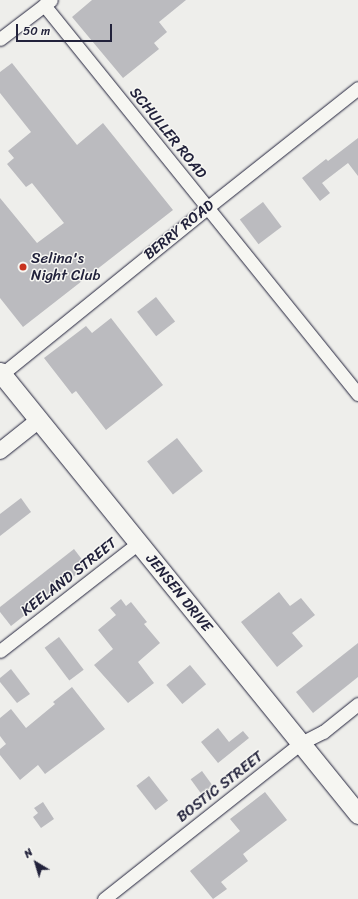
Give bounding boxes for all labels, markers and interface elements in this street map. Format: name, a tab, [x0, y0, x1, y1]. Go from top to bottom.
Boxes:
scale bar	[18, 16, 114, 42]
text: 50 m	[23, 20, 50, 42]
street label: SCHULLER ROAD	[126, 84, 210, 182]
street label: BERRY ROAD	[140, 196, 218, 264]
place label: Selina's Night Club	[31, 249, 101, 284]
marker: Selina's Night Club	[18, 262, 28, 272]
street label: KEELAND STREET	[17, 534, 121, 620]
street label: JENSEN DRIVE	[141, 549, 217, 637]
street label: BOSTIC STREET	[173, 748, 267, 826]
north arrow	[16, 843, 56, 883]
text: N	[19, 843, 37, 863]

